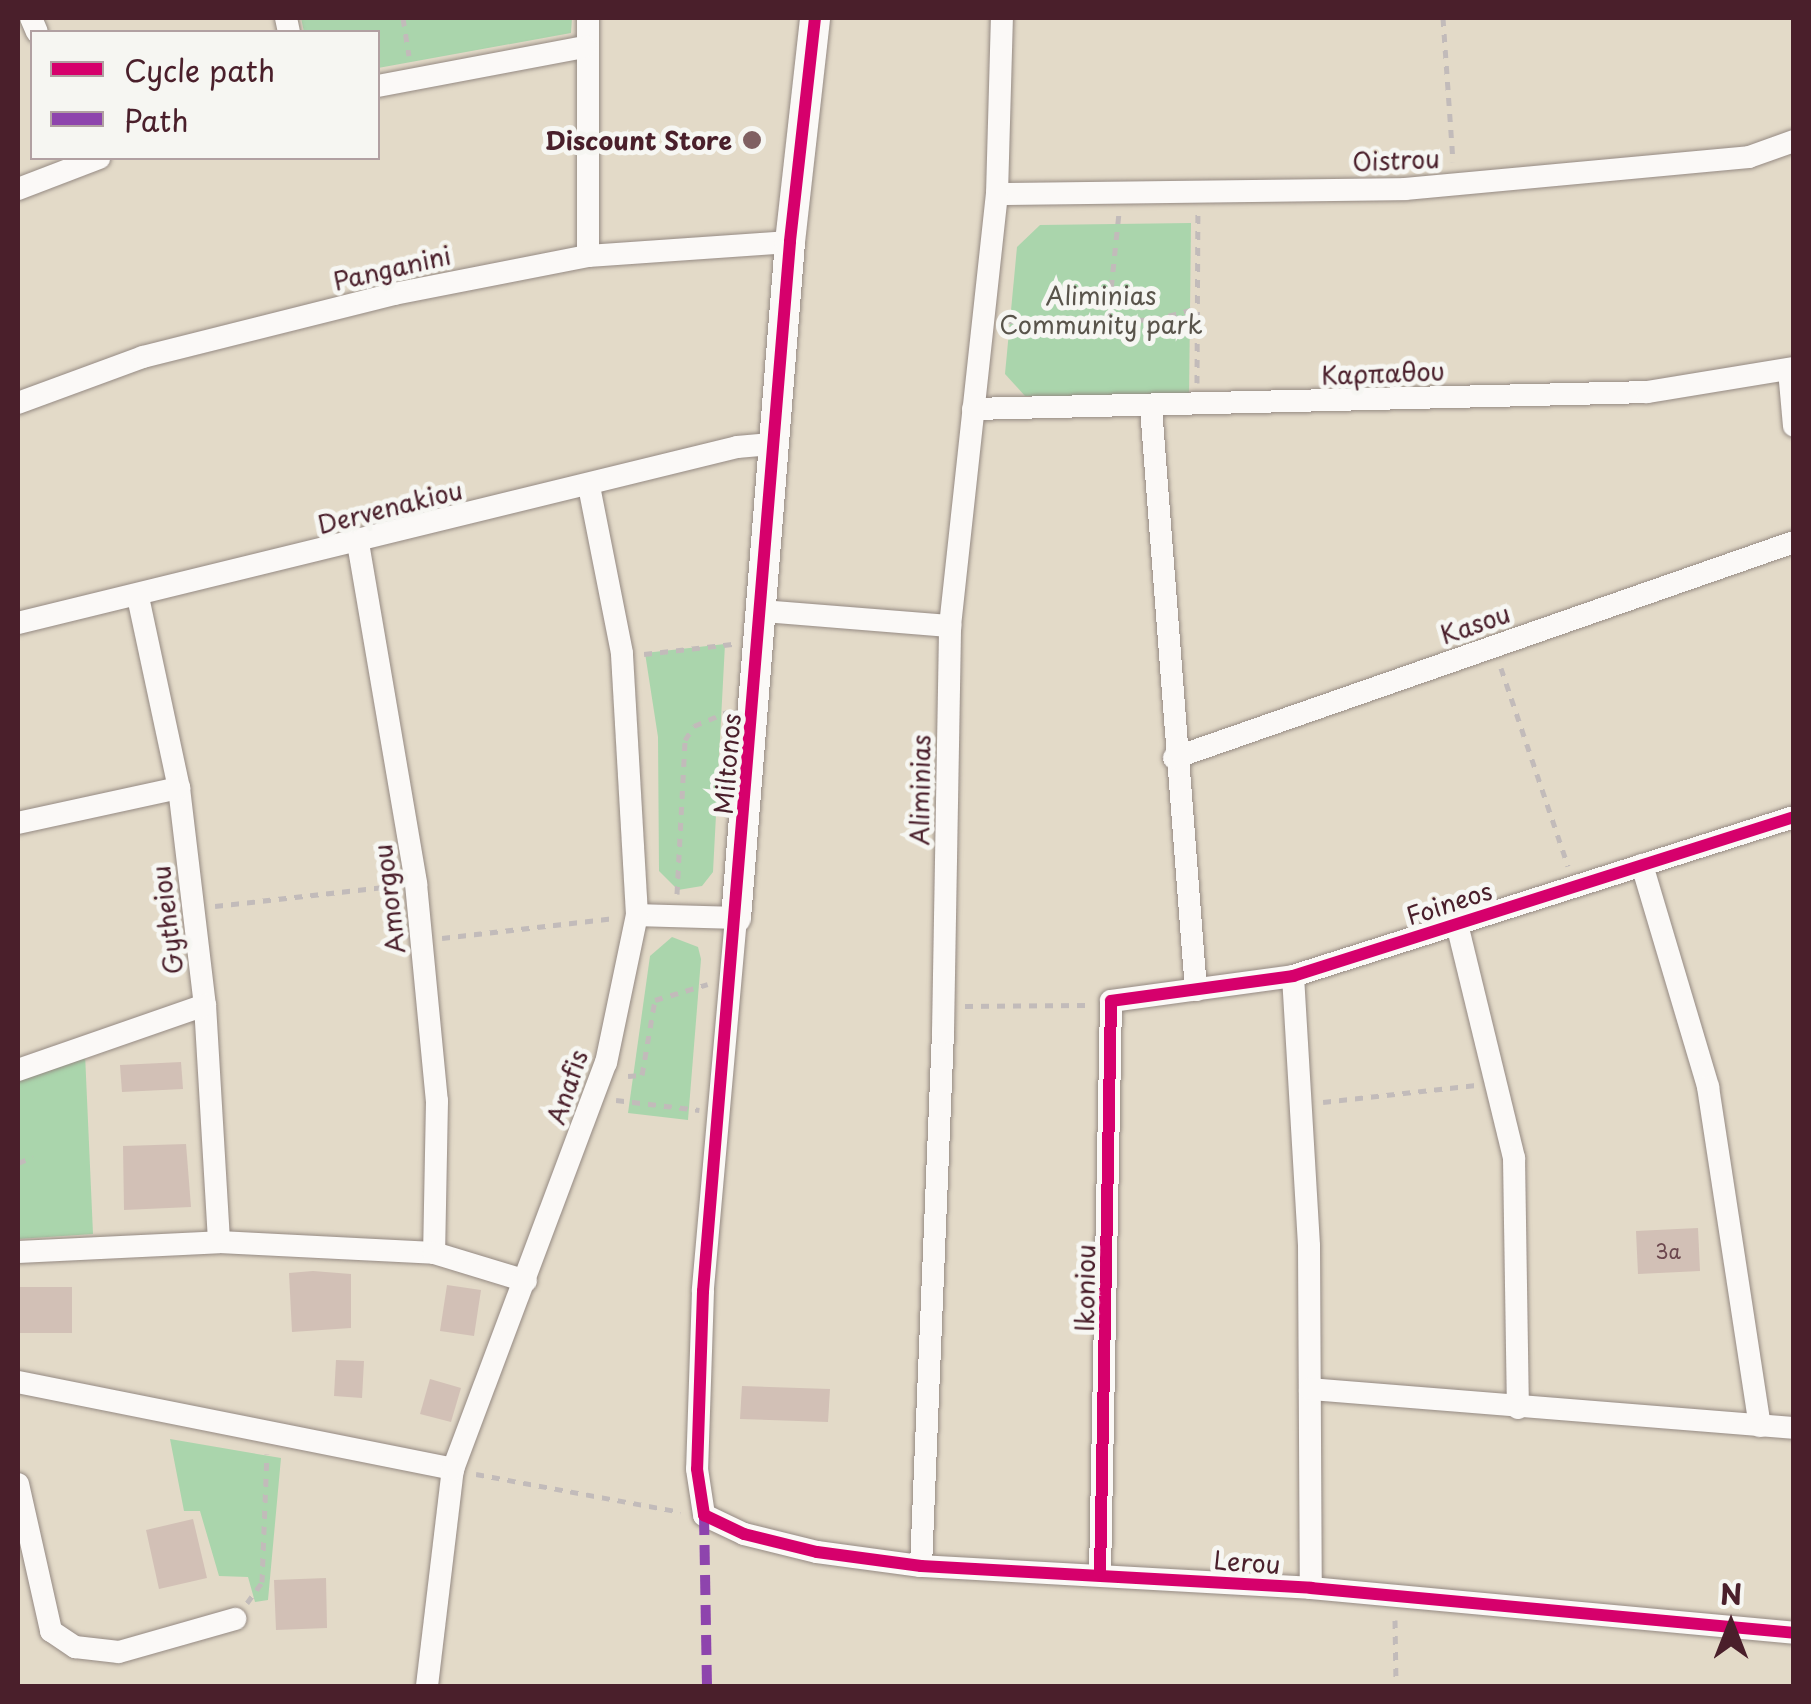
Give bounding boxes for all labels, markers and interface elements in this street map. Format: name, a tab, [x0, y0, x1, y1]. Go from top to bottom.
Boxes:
legend	[30, 30, 380, 160]
text: Cycle path	[124, 47, 275, 92]
text: Path	[124, 97, 189, 142]
place label: Discount Store	[545, 125, 732, 155]
marker: Discount Store	[741, 129, 763, 151]
street label: Oistrou	[1352, 143, 1440, 177]
street label: Panganini	[330, 240, 454, 296]
park label: Aliminias Community park	[999, 281, 1203, 340]
street label: Καρπαθου	[1321, 356, 1445, 390]
street label: Dervenakiou	[314, 474, 466, 540]
street label: Kasou	[1436, 598, 1514, 650]
street label: Miltonos	[708, 712, 746, 816]
street label: Aliminias	[904, 734, 936, 846]
street label: Amorgou	[367, 842, 411, 956]
street label: Gytheiou	[145, 864, 189, 976]
street label: Foineos	[1402, 875, 1496, 931]
street label: Anafis	[540, 1046, 594, 1128]
house number: 3a	[1655, 1239, 1681, 1263]
street label: Ikoniou	[1069, 1244, 1101, 1332]
street label: Lerou	[1213, 1545, 1281, 1579]
text: N	[1720, 1572, 1742, 1615]
north arrow	[1681, 1574, 1781, 1674]

